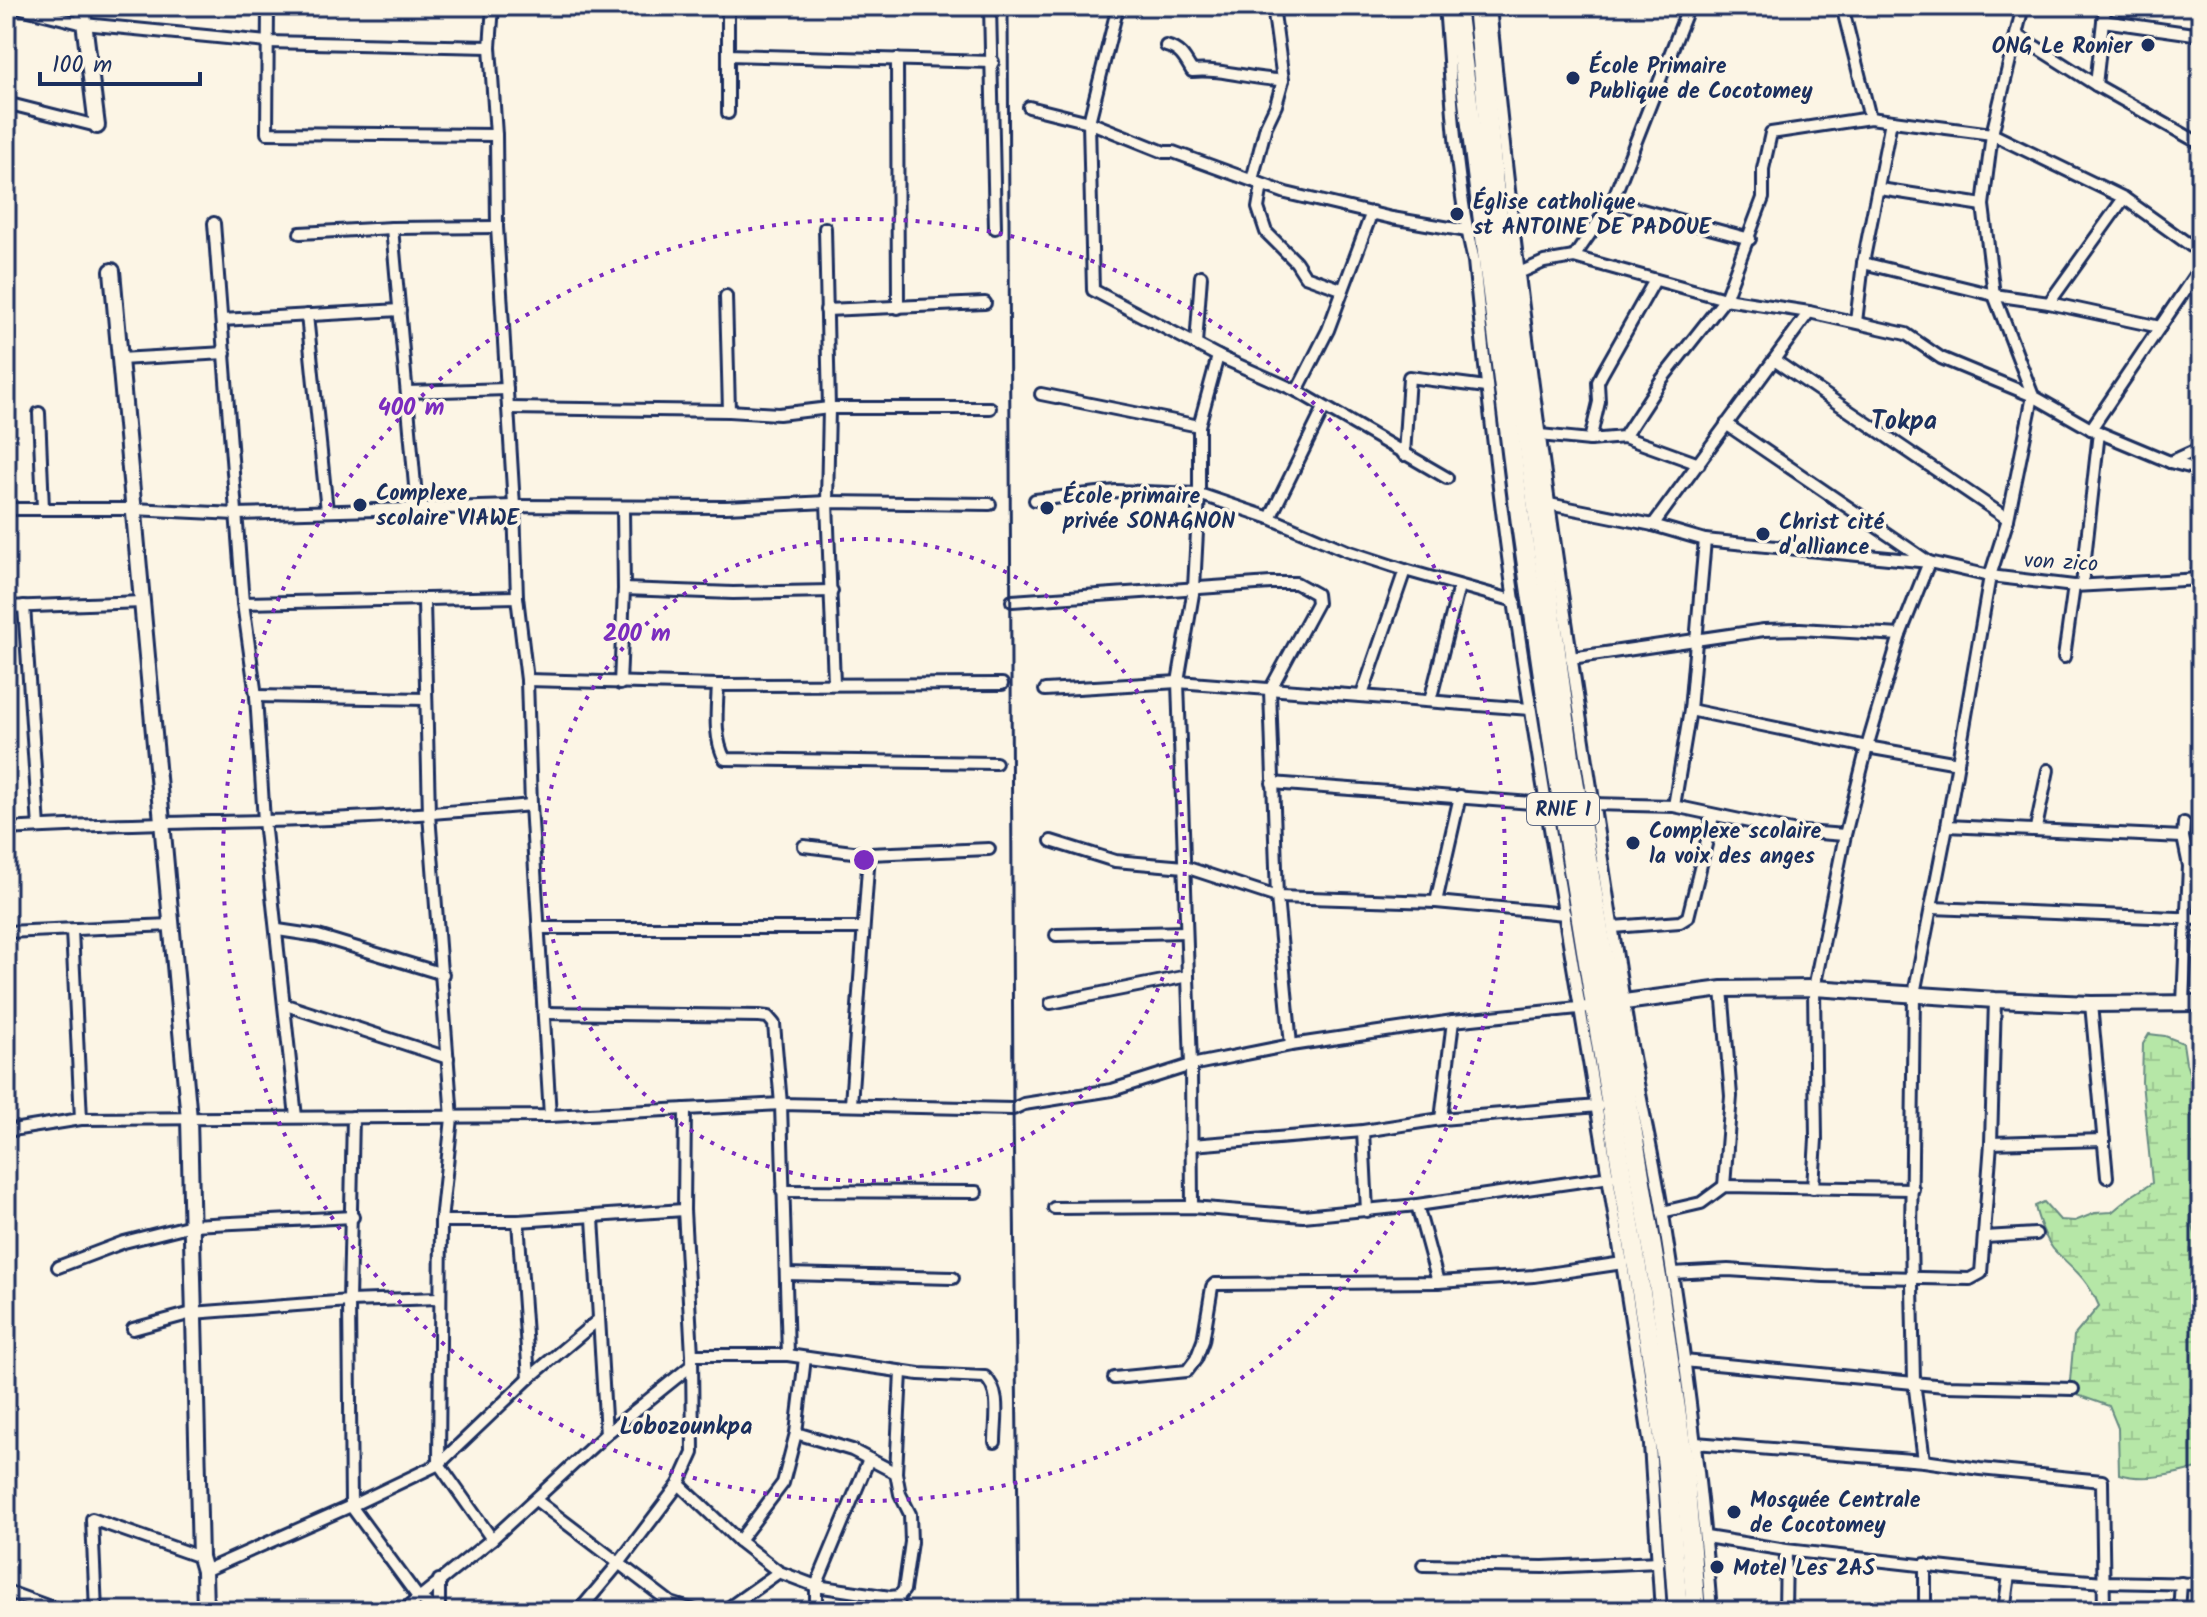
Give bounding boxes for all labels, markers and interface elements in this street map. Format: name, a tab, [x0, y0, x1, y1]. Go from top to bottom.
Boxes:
place label: ONG Le Ronier	[1992, 30, 2133, 65]
scale bar	[40, 36, 200, 86]
marker: ONG Le Ronier	[2139, 36, 2157, 54]
text: 100 m	[52, 46, 112, 85]
place label: École Primaire Publique de Cocotomey	[1589, 50, 1813, 110]
marker: École Primaire Publique de Cocotomey	[1564, 69, 1582, 87]
place label: Église catholique st ANTOINE DE PADOUE	[1473, 186, 1712, 246]
marker: Église catholique st ANTOINE DE PADOUE	[1448, 205, 1466, 223]
text: 400 m	[378, 389, 444, 428]
district label: Tokpa	[1871, 401, 1937, 443]
place label: Complexe scolaire VIAWE	[376, 477, 520, 537]
place label: École primaire privée SONAGNON	[1062, 480, 1235, 540]
marker: Complexe scolaire VIAWE	[351, 496, 369, 514]
marker: École primaire privée SONAGNON	[1038, 499, 1056, 517]
place label: Christ cité d'alliance	[1779, 506, 1885, 566]
marker: Christ cité d'alliance	[1754, 525, 1772, 543]
street label: von zico	[2023, 544, 2099, 583]
text: 200 m	[603, 615, 671, 654]
road number: RNIE 1	[1527, 793, 1599, 825]
place label: Complexe scolaire la voix des anges	[1649, 815, 1822, 875]
marker: Complexe scolaire la voix des anges	[1624, 834, 1642, 852]
centre of rings	[850, 846, 878, 874]
district label: Lobozounkpa	[619, 1408, 753, 1447]
place label: Mosquée Centrale de Cocotomey	[1750, 1484, 1921, 1544]
marker: Mosquée Centrale de Cocotomey	[1725, 1503, 1743, 1521]
place label: Motel Les 2AS	[1733, 1552, 1876, 1587]
marker: Motel Les 2AS	[1708, 1558, 1726, 1576]

